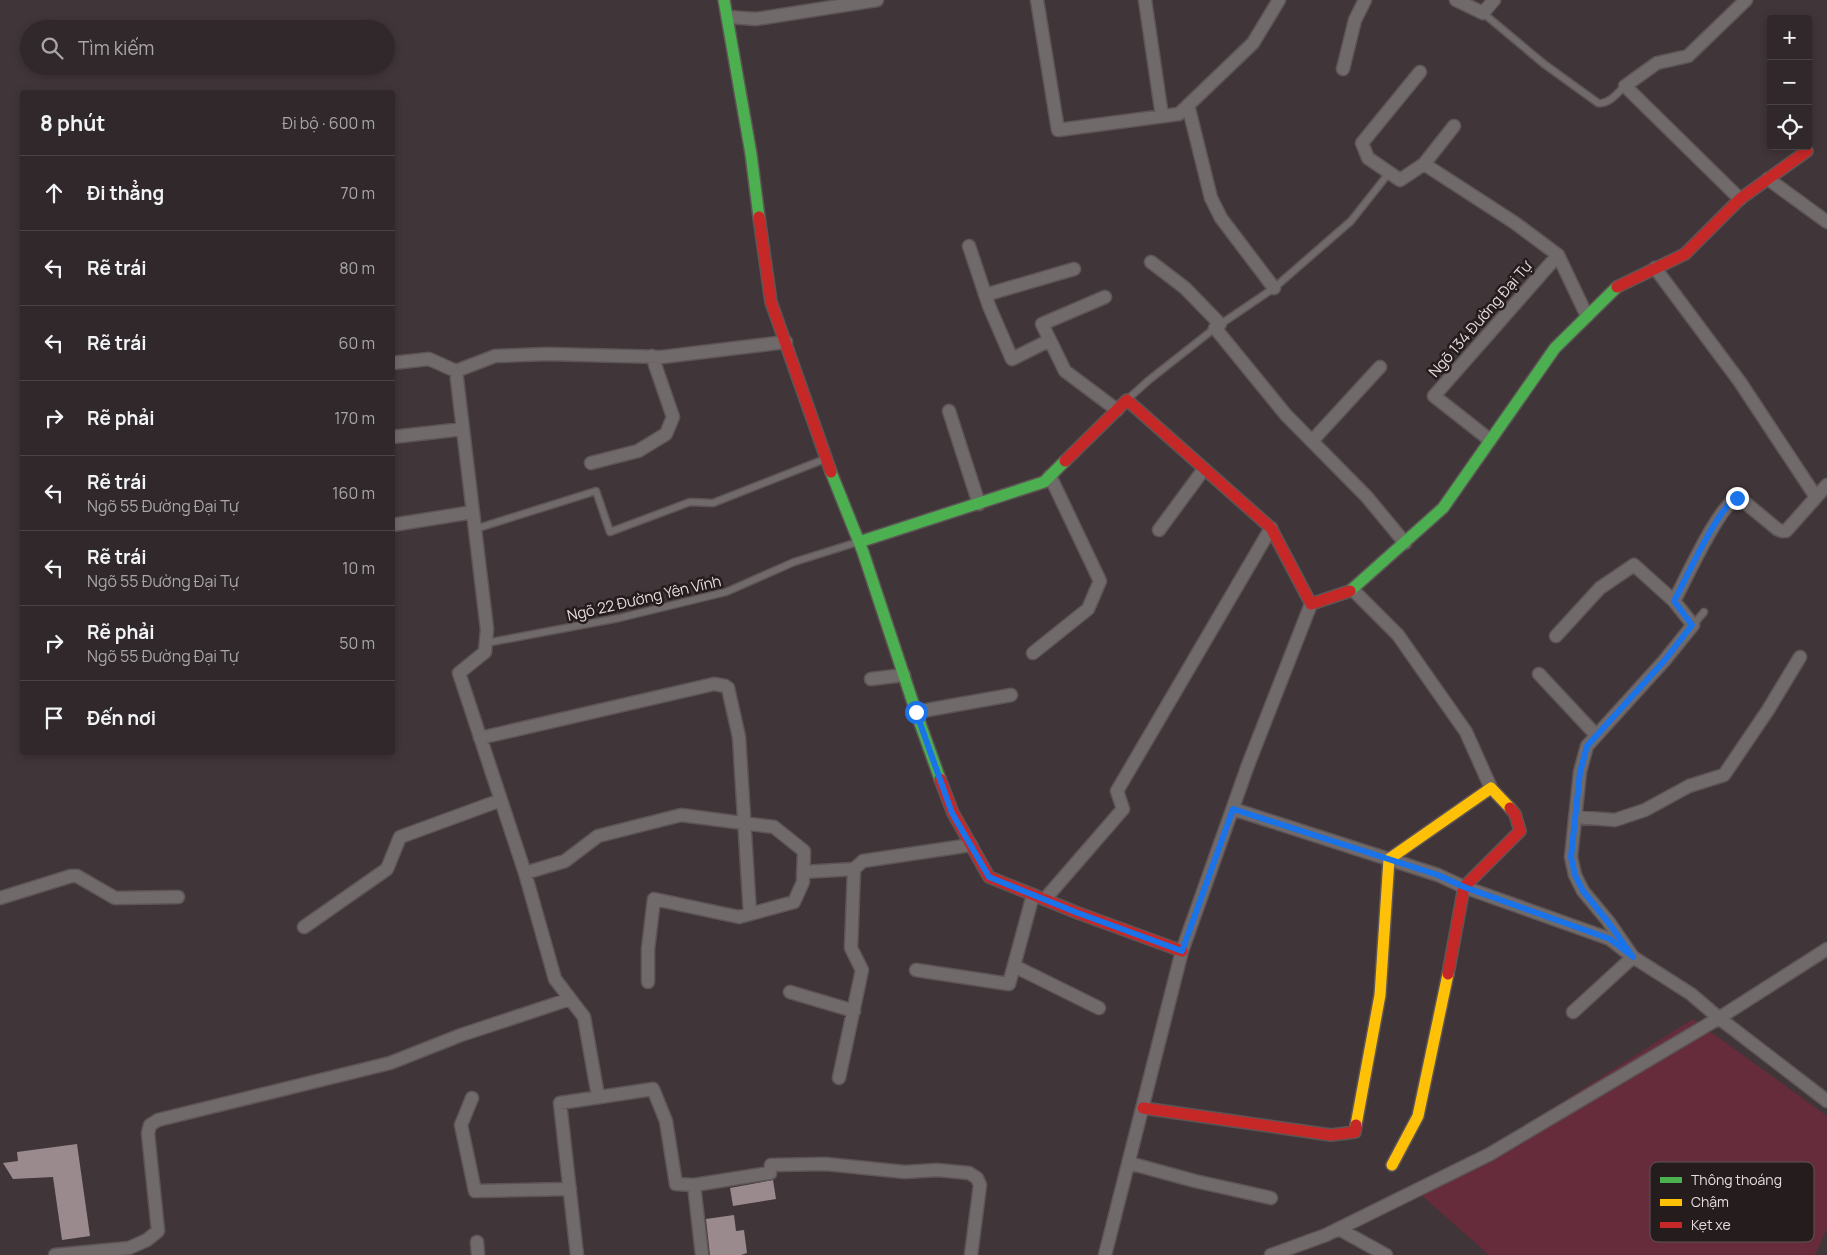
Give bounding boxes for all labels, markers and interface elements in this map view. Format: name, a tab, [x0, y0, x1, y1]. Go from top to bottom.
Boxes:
map controls	[1767, 15, 1812, 150]
button: +	[1767, 15, 1812, 60]
search box	[20, 20, 395, 75]
icon: search	[38, 34, 66, 62]
text: Tìm kiếm	[78, 35, 154, 61]
button: −	[1767, 60, 1812, 105]
button: locate	[1767, 105, 1812, 150]
text: 8 phút	[40, 109, 105, 137]
text: Đi bộ · 600 m	[282, 112, 375, 134]
icon: ahead	[40, 179, 68, 207]
text: Đi thẳng	[87, 180, 164, 206]
text: 70 m	[340, 182, 375, 204]
icon: left	[40, 254, 68, 282]
text: Rẽ trái	[87, 255, 147, 281]
street label: Ngõ 134 Đường Đại Tự	[1424, 256, 1537, 382]
text: 80 m	[339, 257, 375, 279]
icon: left	[40, 329, 68, 357]
text: Rẽ trái	[87, 330, 147, 356]
text: 60 m	[339, 332, 375, 354]
icon: right	[40, 404, 68, 432]
text: Rẽ phải	[87, 405, 155, 431]
text: 170 m	[334, 407, 375, 429]
text: Rẽ trái	[87, 469, 147, 495]
icon: left	[40, 479, 68, 507]
text: 160 m	[332, 482, 375, 504]
route end	[1726, 487, 1749, 510]
text: Ngõ 55 Đường Đại Tự	[87, 495, 239, 517]
text: Rẽ trái	[87, 544, 147, 570]
icon: left	[40, 554, 68, 582]
text: 10 m	[342, 557, 375, 579]
text: Ngõ 55 Đường Đại Tự	[87, 570, 239, 592]
street label: Ngõ 22 Đường Yên Vĩnh	[565, 570, 723, 626]
text: Rẽ phải	[87, 619, 155, 645]
icon: right	[40, 629, 68, 657]
text: 50 m	[339, 632, 375, 654]
text: Ngõ 55 Đường Đại Tự	[87, 645, 239, 667]
route start	[905, 701, 928, 724]
icon: arrive	[40, 704, 68, 732]
text: Đến nơi	[87, 705, 156, 731]
legend	[1650, 1162, 1814, 1242]
text: Thông thoáng	[1691, 1170, 1782, 1189]
text: Chậm	[1691, 1192, 1729, 1211]
text: Kẹt xe	[1691, 1215, 1731, 1234]

